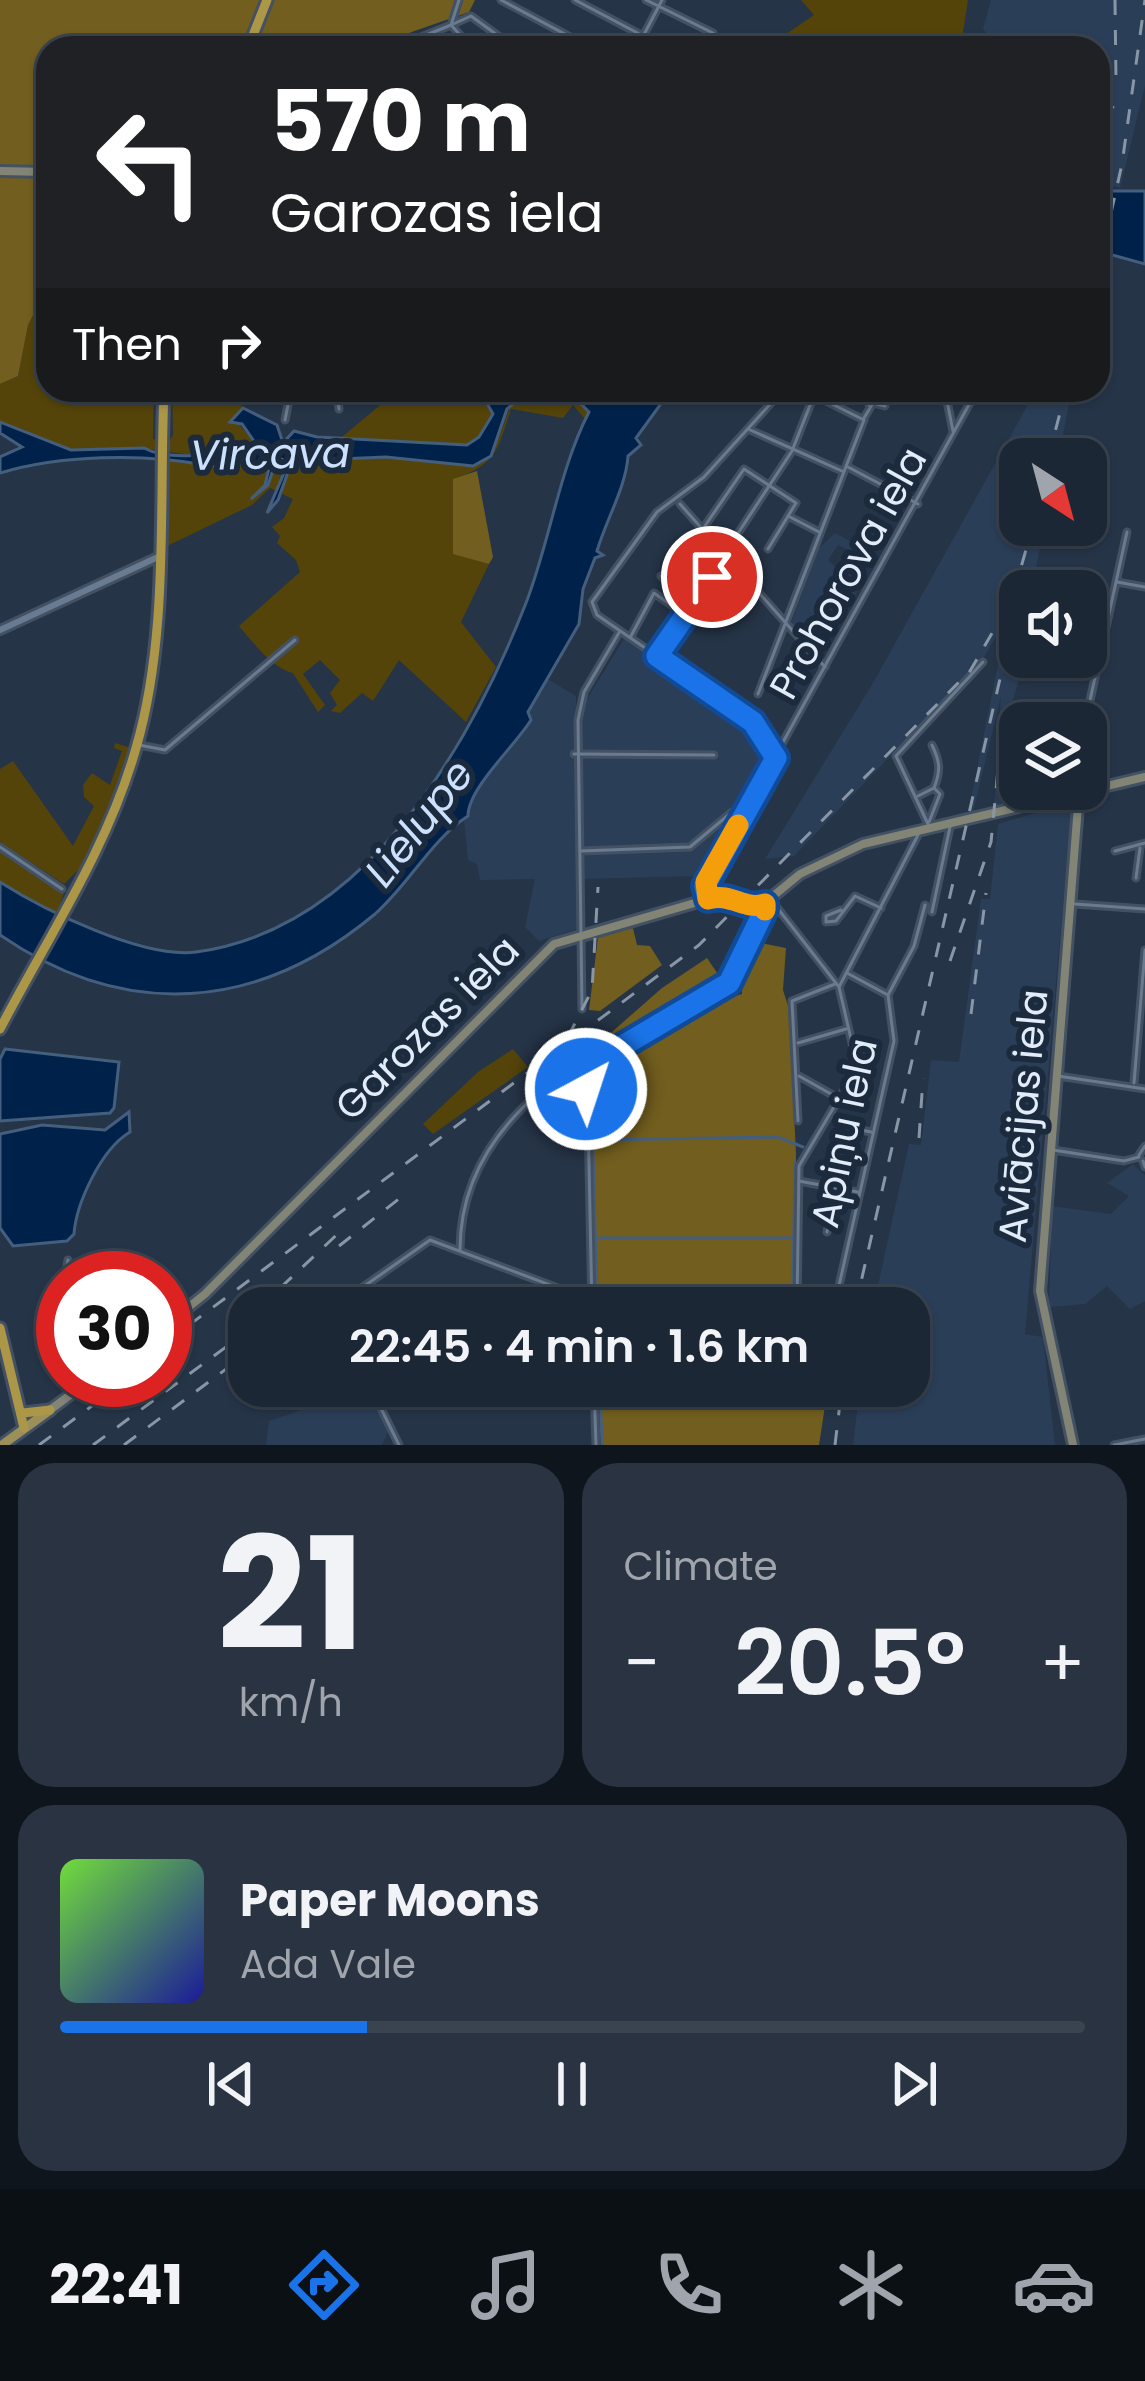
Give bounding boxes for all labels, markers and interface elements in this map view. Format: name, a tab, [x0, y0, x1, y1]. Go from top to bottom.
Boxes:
text: 570 m	[270, 63, 531, 180]
icon: left	[72, 84, 228, 240]
text: Garozas iela	[270, 175, 603, 251]
icon: right	[206, 312, 272, 378]
text: Then	[72, 313, 182, 376]
water label: Vircava	[189, 423, 351, 485]
street label: Prohorova iela	[756, 437, 940, 709]
north arrow	[999, 438, 1107, 546]
map controls	[999, 438, 1107, 810]
pin	[661, 526, 763, 628]
icon: arrive	[679, 544, 745, 610]
button: sound	[999, 570, 1107, 678]
button: layers	[999, 702, 1107, 810]
water label: Lielupe	[351, 747, 487, 899]
street label: Garozas iela	[322, 923, 532, 1133]
street label: Aviācijas iela	[985, 987, 1061, 1245]
position arrow	[523, 1026, 649, 1152]
street label: Apiņu iela	[797, 1033, 891, 1233]
speed limit sign: 30	[36, 1251, 192, 1407]
text: 22:45 · 4 min · 1.6 km	[349, 1315, 809, 1378]
text: 21	[217, 1485, 365, 1704]
text: Climate	[624, 1539, 778, 1594]
text: 20.5°	[734, 1600, 965, 1727]
text: −	[624, 1617, 660, 1709]
text: +	[1040, 1617, 1085, 1709]
text: km/h	[239, 1675, 343, 1730]
text: Paper Moons	[240, 1869, 540, 1932]
text: Ada Vale	[240, 1937, 416, 1992]
icon: previous	[198, 2051, 264, 2117]
icon: pause	[539, 2051, 605, 2117]
icon: next	[881, 2051, 947, 2117]
icon: directions	[282, 2243, 366, 2327]
icon: music	[464, 2243, 548, 2327]
icon: phone	[647, 2243, 731, 2327]
icon: climate	[829, 2243, 913, 2327]
icon: car	[1012, 2243, 1096, 2327]
text: 22:41	[49, 2247, 183, 2323]

